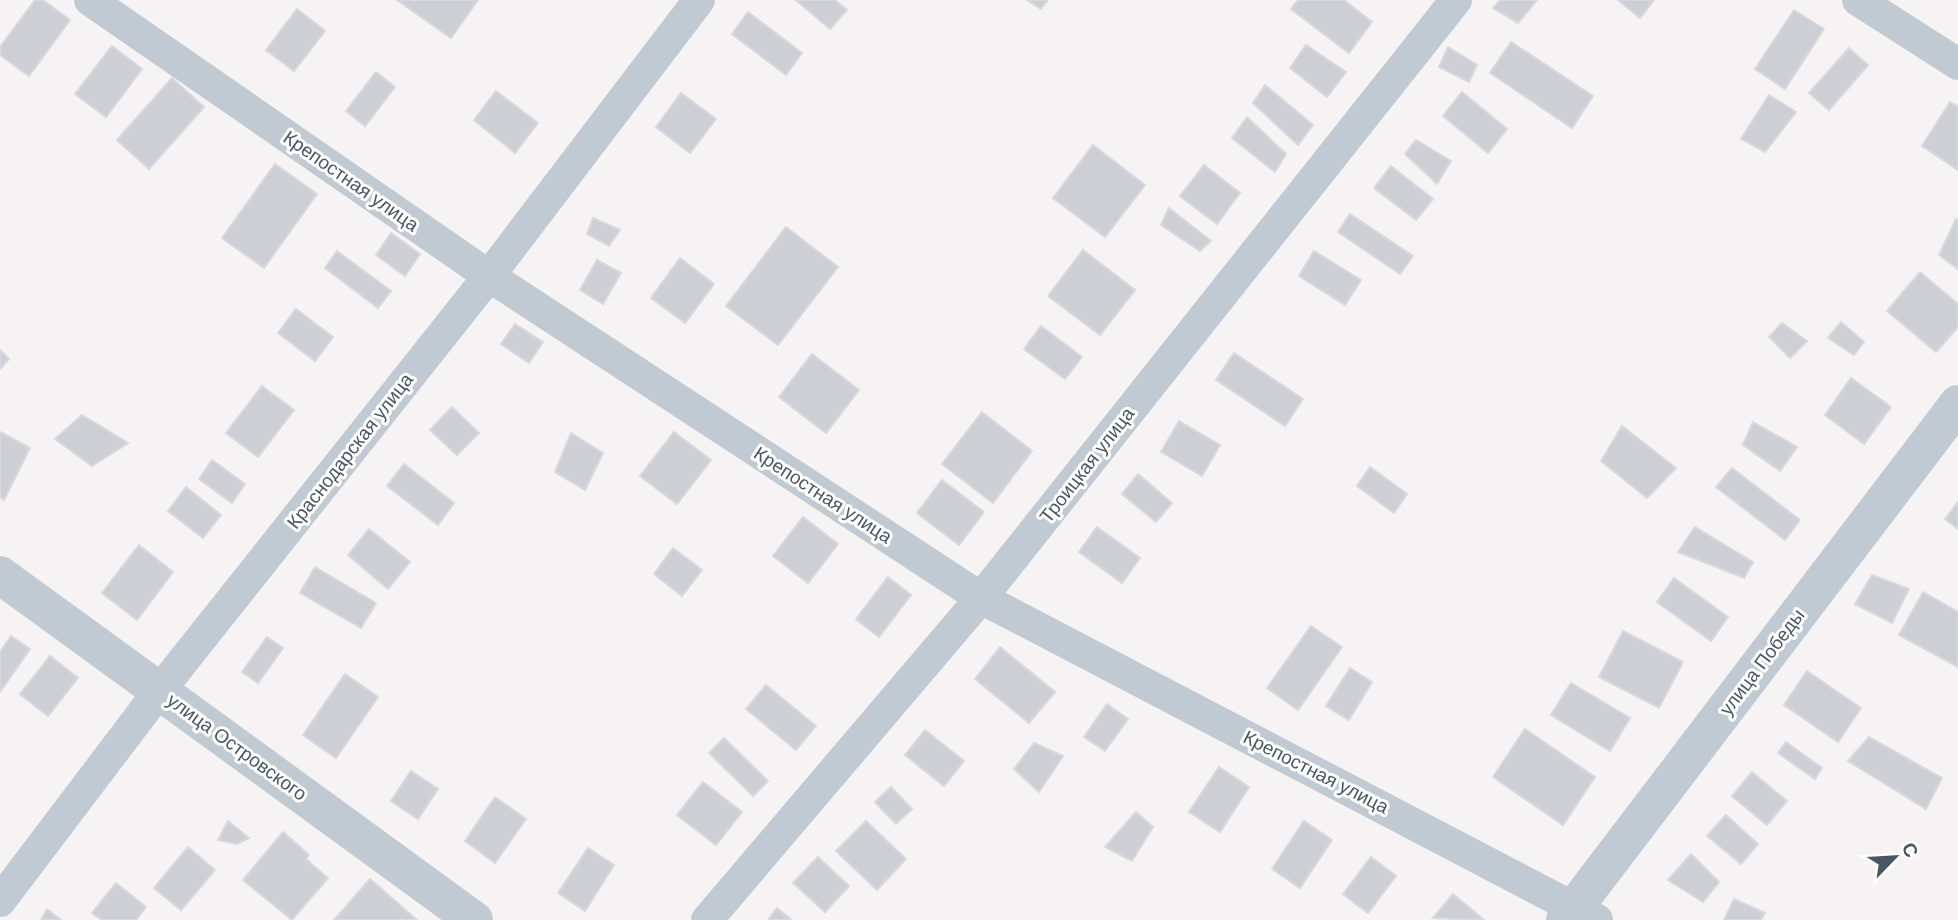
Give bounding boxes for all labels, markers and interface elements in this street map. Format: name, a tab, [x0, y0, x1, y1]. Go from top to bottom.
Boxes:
street label: Крепостная улица	[279, 126, 423, 236]
street label: Краснодарская улица	[283, 369, 417, 533]
street label: Троицкая улица	[1036, 403, 1139, 527]
street label: Крепостная улица	[750, 443, 896, 548]
street label: улица Победы	[1715, 605, 1809, 719]
street label: улица Островского	[163, 689, 311, 805]
street label: Крепостная улица	[1240, 726, 1392, 818]
north arrow	[1860, 822, 1930, 892]
text: С	[1898, 839, 1922, 861]

